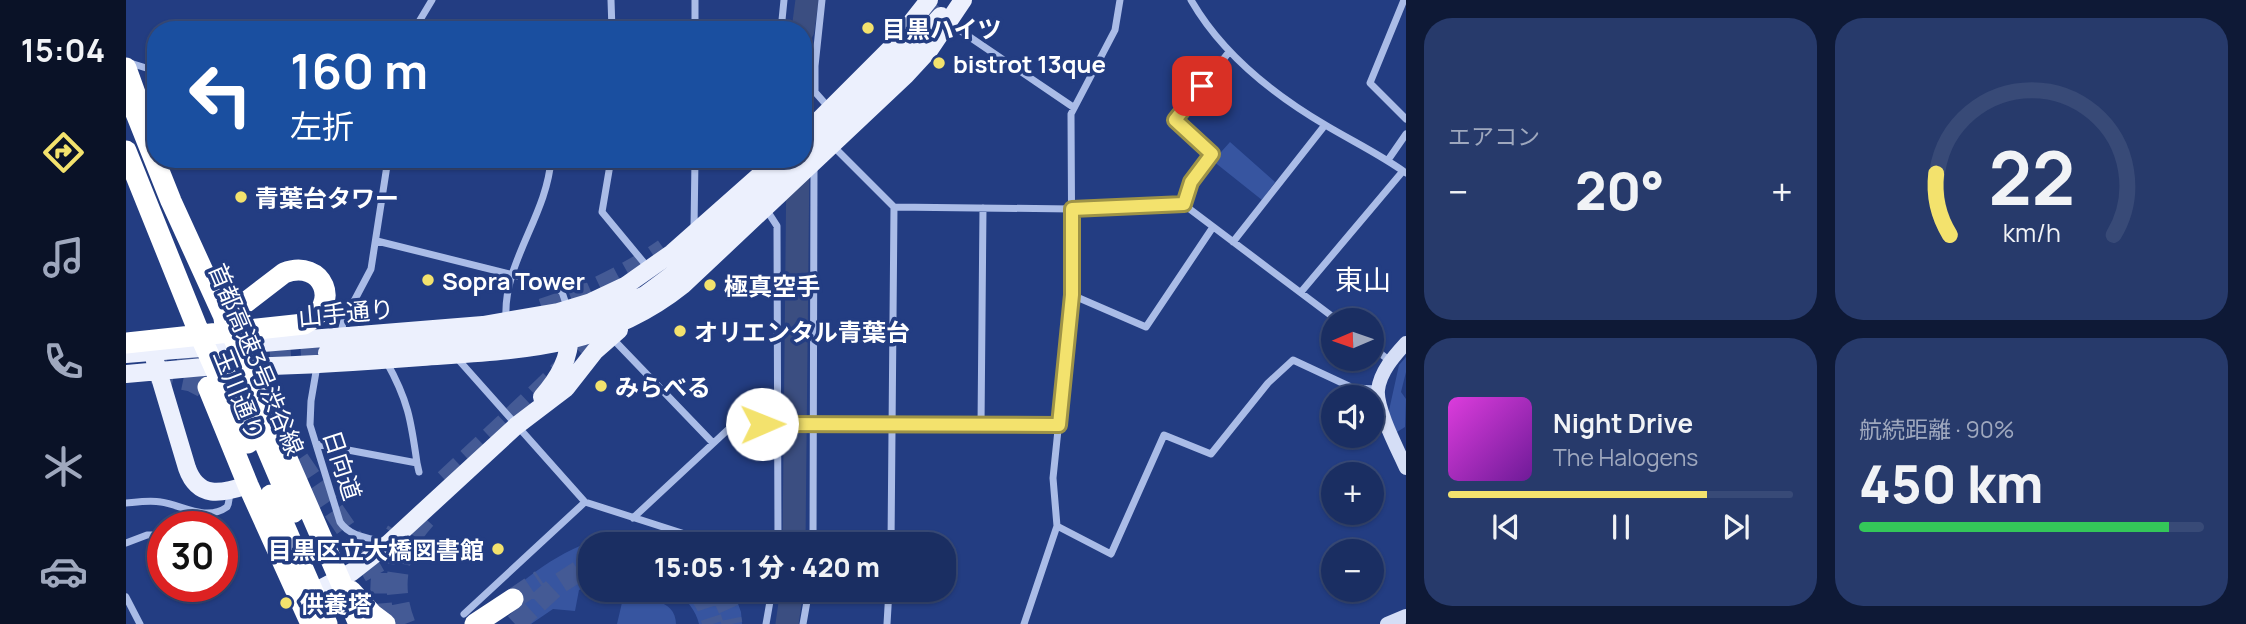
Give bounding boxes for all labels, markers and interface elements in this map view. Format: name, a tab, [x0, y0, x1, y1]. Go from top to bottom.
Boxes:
place label: 目黒ハイツ	[882, 12, 1002, 45]
marker: 目黒ハイツ	[860, 20, 876, 36]
text: 15:04	[21, 28, 105, 72]
text: 160 m	[290, 37, 428, 104]
place label: bistrot 13que	[953, 47, 1106, 80]
icon: left	[175, 49, 266, 140]
marker: bistrot 13que	[931, 55, 947, 71]
pin	[1172, 56, 1232, 116]
icon: arrive	[1183, 67, 1221, 105]
text: 左折	[290, 104, 354, 148]
text: エアコン	[1448, 120, 1540, 152]
text: 22	[1988, 127, 2075, 227]
icon: directions	[39, 128, 88, 177]
text: 20°	[1575, 155, 1665, 226]
text: −	[1448, 165, 1469, 217]
text: +	[1771, 165, 1793, 217]
place label: 青葉台タワー	[255, 181, 399, 214]
marker: 青葉台タワー	[233, 189, 249, 205]
text: km/h	[2002, 215, 2061, 250]
icon: music	[39, 233, 88, 282]
street label: 首都高速3号渋谷線	[202, 258, 312, 460]
district label: 東山	[1335, 260, 1391, 298]
place label: Sopra Tower	[442, 264, 585, 297]
place label: 極真空手	[724, 269, 820, 302]
marker: Sopra Tower	[420, 272, 436, 288]
marker: 極真空手	[702, 277, 718, 293]
street label: 山手通り	[297, 291, 395, 333]
north arrow	[1321, 308, 1384, 371]
map controls	[1321, 308, 1384, 602]
place label: オリエンタル青葉台	[694, 315, 910, 348]
marker: オリエンタル青葉台	[672, 323, 688, 339]
icon: phone	[39, 337, 88, 386]
street label: 玉川通り	[207, 344, 273, 446]
place label: みらべる	[615, 370, 711, 403]
marker: みらべる	[593, 378, 609, 394]
button: sound	[1321, 385, 1384, 448]
position arrow	[725, 387, 799, 461]
text: Night Drive	[1553, 405, 1693, 441]
text: 航続距離 · 90%	[1859, 413, 2014, 445]
street label: 日向道	[316, 426, 370, 504]
text: The Halogens	[1553, 441, 1698, 473]
icon: climate	[39, 442, 88, 491]
text: 450 km	[1859, 448, 2043, 519]
button: +	[1321, 462, 1384, 525]
icon: previous	[1487, 508, 1525, 546]
icon: pause	[1602, 508, 1640, 546]
icon: next	[1717, 508, 1755, 546]
speed limit sign: 30	[147, 511, 238, 602]
place label: 目黒区立大橋図書館	[268, 533, 484, 566]
button: −	[1321, 539, 1384, 602]
marker: 目黒区立大橋図書館	[490, 541, 506, 557]
icon: car	[39, 547, 88, 596]
text: 15:05 · 1 分 · 420 m	[654, 549, 880, 585]
place label: 供養塔	[300, 587, 372, 620]
marker: 供養塔	[278, 595, 294, 611]

